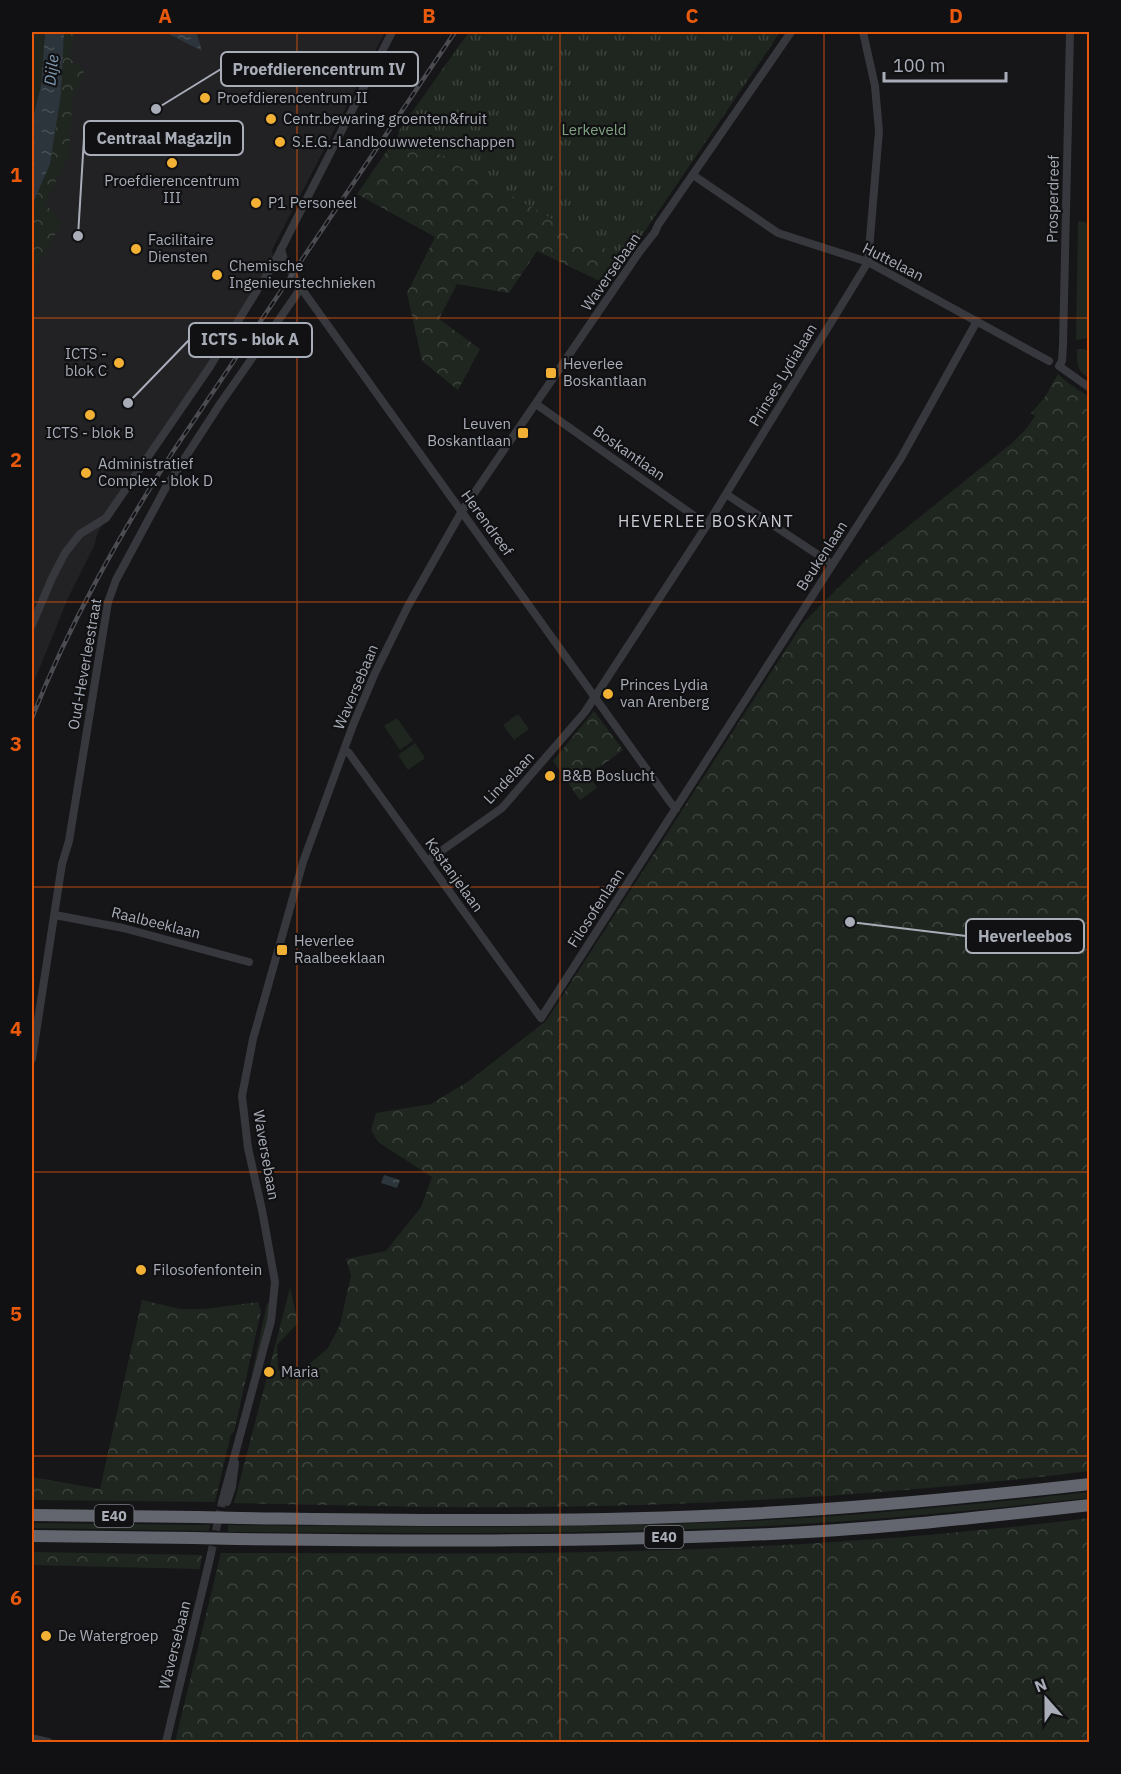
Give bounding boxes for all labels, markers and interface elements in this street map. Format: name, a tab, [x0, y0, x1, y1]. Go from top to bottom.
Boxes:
text: A	[158, 2, 172, 29]
text: B	[422, 2, 436, 29]
text: C	[685, 2, 699, 29]
text: D	[949, 2, 963, 29]
scale bar	[884, 45, 1006, 83]
callout: Proefdierencentrum IV	[221, 52, 418, 86]
water label: Dijle	[39, 53, 63, 87]
text: 100 m	[893, 54, 945, 77]
text: Proefdierencentrum IV	[233, 59, 406, 79]
place label: Proefdierencentrum II	[217, 88, 368, 107]
marker: Proefdierencentrum II	[198, 91, 212, 105]
place label: Centr.bewaring groenten&fruit	[283, 109, 487, 128]
marker: Centr.bewaring groenten&fruit	[264, 112, 278, 126]
park label: Lerkeveld	[561, 120, 627, 139]
callout: Centraal Magazijn	[84, 121, 243, 155]
text: Centraal Magazijn	[96, 128, 232, 148]
place label: S.E.G.-Landbouwwetenschappen	[292, 132, 515, 151]
marker: S.E.G.-Landbouwwetenschappen	[273, 135, 287, 149]
street label: Prosperdreef	[1042, 155, 1063, 243]
marker: Proefdierencentrum III	[165, 156, 179, 170]
text: 1	[10, 161, 22, 188]
place label: Proefdierencentrum III	[104, 171, 240, 207]
place label: P1 Personeel	[268, 193, 357, 212]
marker: P1 Personeel	[249, 196, 263, 210]
street label: Waversebaan	[577, 229, 644, 314]
place label: Facilitaire Diensten	[148, 230, 214, 266]
street label: Huttelaan	[859, 238, 927, 285]
marker: Facilitaire Diensten	[129, 242, 143, 256]
place label: Chemische Ingenieurstechnieken	[229, 256, 376, 292]
marker: Chemische Ingenieurstechnieken	[210, 268, 224, 282]
street label: Prinses Lydialaan	[744, 320, 821, 430]
callout: ICTS - blok A	[189, 323, 312, 357]
text: ICTS - blok A	[201, 329, 299, 349]
place label: ICTS - blok C	[65, 344, 107, 380]
place label: Heverlee Boskantlaan	[563, 354, 647, 390]
marker: ICTS - blok C	[112, 356, 126, 370]
marker: Heverlee Boskantlaan	[544, 366, 558, 380]
marker: ICTS - blok B	[83, 408, 97, 422]
place label: Leuven Boskantlaan	[427, 414, 511, 450]
street label: Boskantlaan	[590, 421, 669, 484]
place label: ICTS - blok B	[46, 423, 134, 442]
marker: Leuven Boskantlaan	[516, 426, 530, 440]
text: 2	[10, 446, 22, 473]
place label: Administratief Complex - blok D	[98, 454, 213, 490]
marker: Administratief Complex - blok D	[79, 466, 93, 480]
street label: Herendreef	[457, 486, 518, 559]
district label: HEVERLEE BOSKANT	[618, 511, 794, 531]
street label: Beukenlaan	[792, 517, 851, 594]
street label: Oud-Heverleestraat	[64, 597, 105, 731]
street label: Waversebaan	[329, 641, 382, 732]
place label: Princes Lydia van Arenberg	[620, 675, 709, 711]
marker: Princes Lydia van Arenberg	[601, 687, 615, 701]
text: 3	[10, 730, 22, 757]
street label: Lindelaan	[479, 748, 538, 808]
place label: B&B Boslucht	[562, 766, 655, 785]
marker: B&B Boslucht	[543, 769, 557, 783]
street label: Kastanjelaan	[421, 834, 488, 915]
street label: Filosofenlaan	[563, 865, 628, 951]
street label: Raalbeeklaan	[110, 902, 203, 943]
callout: Heverleebos	[966, 919, 1084, 953]
text: Heverleebos	[978, 926, 1072, 946]
place label: Heverlee Raalbeeklaan	[294, 931, 385, 967]
marker: Heverlee Raalbeeklaan	[275, 943, 289, 957]
text: 4	[10, 1015, 22, 1042]
street label: Waversebaan	[249, 1109, 284, 1201]
place label: Filosofenfontein	[153, 1260, 262, 1279]
marker: Filosofenfontein	[134, 1263, 148, 1277]
text: 5	[10, 1300, 22, 1327]
place label: Maria	[281, 1362, 318, 1381]
marker: Maria	[262, 1365, 276, 1379]
road number: E40	[94, 1505, 134, 1527]
road number: E40	[644, 1526, 684, 1548]
text: 6	[10, 1584, 22, 1611]
street label: Waversebaan	[154, 1598, 195, 1691]
place label: De Watergroep	[58, 1626, 158, 1645]
marker: De Watergroep	[39, 1629, 53, 1643]
north arrow	[1016, 1669, 1076, 1729]
text: N	[1032, 1674, 1050, 1696]

